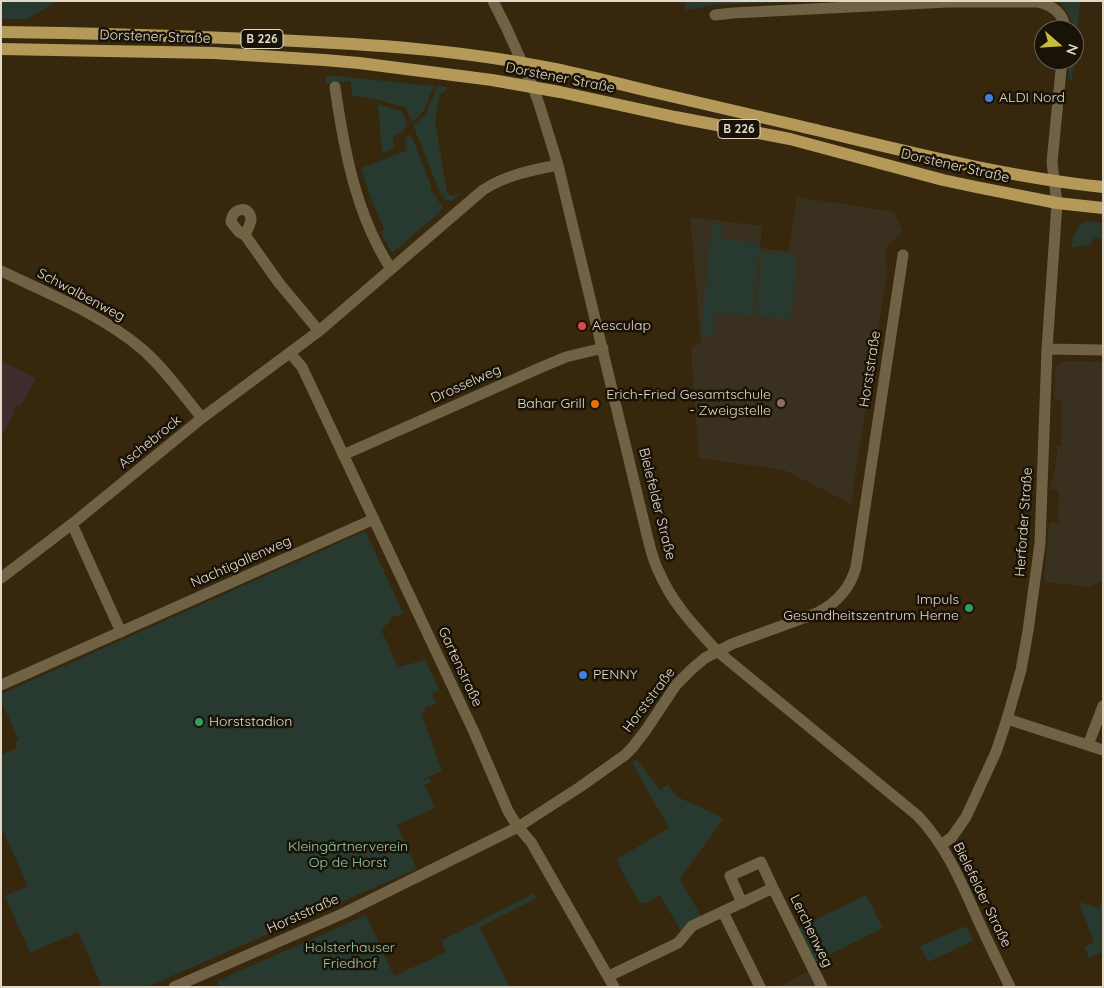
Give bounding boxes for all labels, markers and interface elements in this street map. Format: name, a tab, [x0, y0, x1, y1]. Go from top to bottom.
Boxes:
north arrow	[1034, 20, 1084, 70]
street label: Dorstener Straße	[99, 27, 211, 47]
road number: B 226	[241, 30, 283, 48]
text: N	[1062, 42, 1082, 57]
street label: Dorstener Straße	[504, 59, 616, 97]
place label: ALDI Nord	[999, 90, 1065, 106]
marker: ALDI Nord	[983, 92, 995, 104]
road number: B 226	[718, 120, 760, 138]
street label: Dorstener Straße	[899, 145, 1011, 187]
street label: Schwalbenweg	[34, 265, 128, 325]
place label: Aesculap	[592, 318, 651, 334]
marker: Aesculap	[576, 320, 588, 332]
street label: Horststraße	[856, 330, 884, 408]
street label: Drosselweg	[428, 361, 504, 407]
place label: Erich-Fried Gesamtschule - Zweigstelle	[606, 387, 771, 420]
place label: Bahar Grill	[517, 396, 585, 412]
marker: Erich-Fried Gesamtschule - Zweigstelle	[775, 397, 787, 409]
marker: Bahar Grill	[589, 398, 601, 410]
street label: Aschebrock	[115, 412, 185, 472]
street label: Bielefelder Straße	[635, 446, 679, 562]
street label: Herforder Straße	[1012, 467, 1036, 577]
street label: Nachtigallenweg	[188, 532, 294, 592]
place label: Impuls Gesundheitszentrum Herne	[783, 592, 959, 624]
marker: Impuls Gesundheitszentrum Herne	[963, 602, 975, 614]
street label: Gartenstraße	[434, 625, 486, 709]
street label: Horststraße	[619, 664, 679, 736]
place label: PENNY	[593, 667, 638, 683]
marker: PENNY	[577, 669, 589, 681]
place label: Horststadion	[209, 714, 292, 730]
marker: Horststadion	[193, 716, 205, 728]
park label: Kleingärtnerverein Op de Horst	[288, 839, 408, 872]
street label: Bielefelder Straße	[949, 840, 1015, 950]
street label: Horststraße	[264, 891, 342, 937]
street label: Lerchenweg	[786, 892, 836, 970]
park label: Holsterhauser Friedhof	[305, 940, 395, 972]

